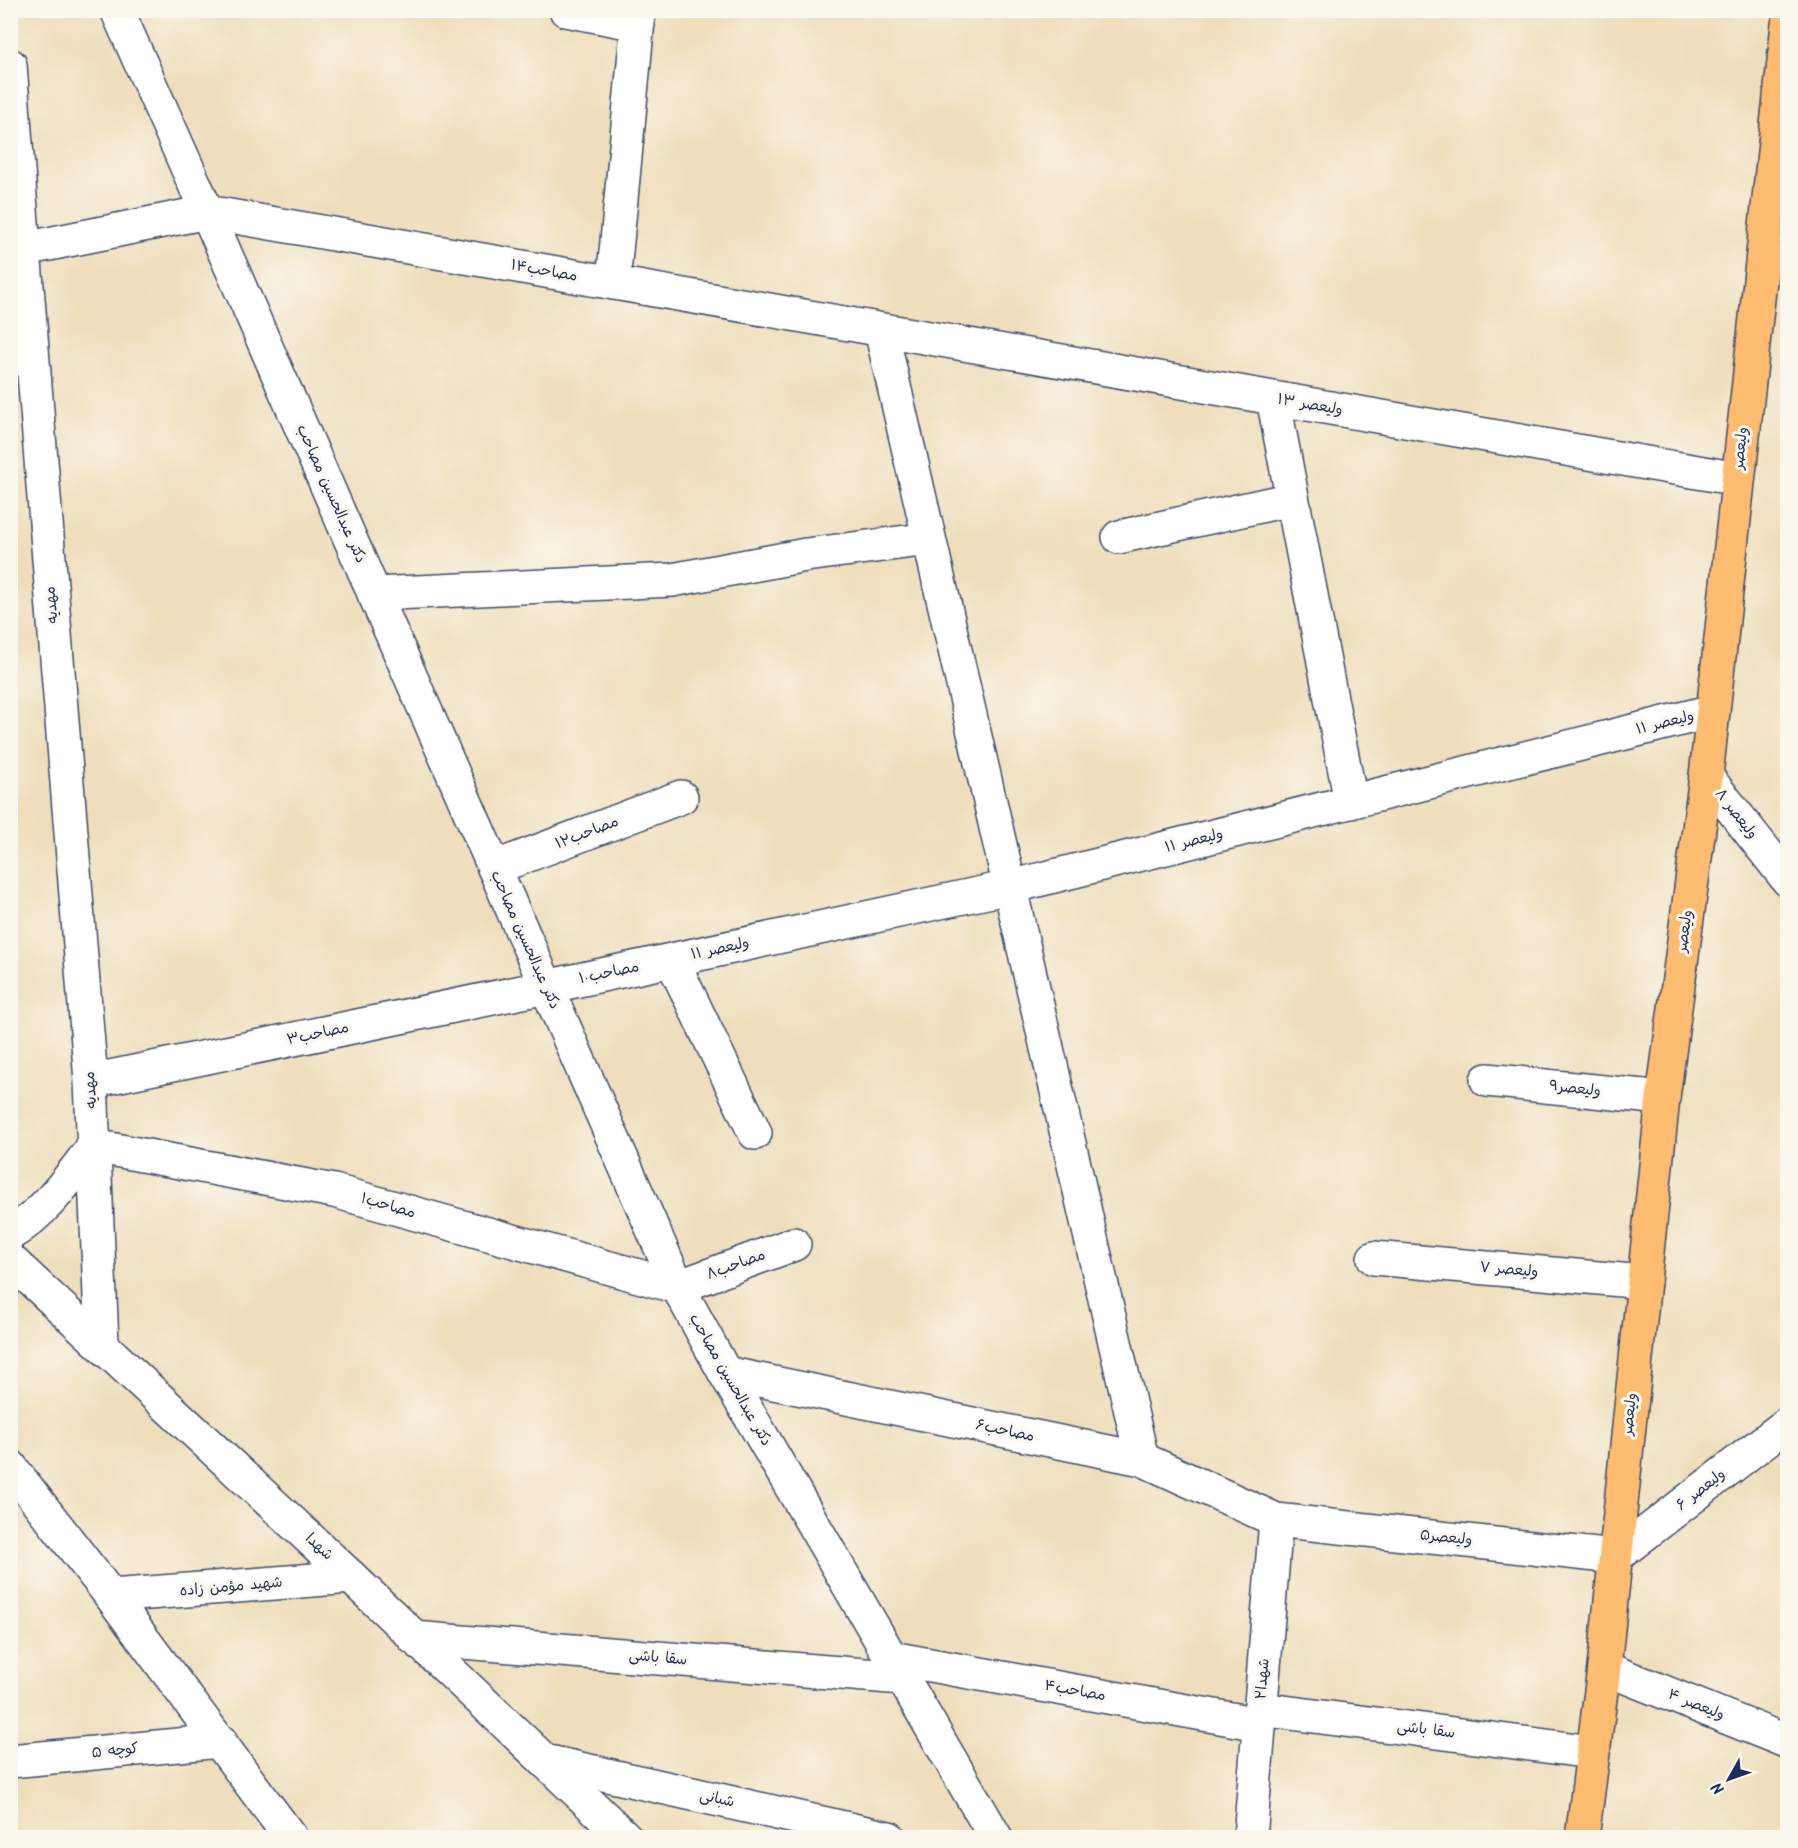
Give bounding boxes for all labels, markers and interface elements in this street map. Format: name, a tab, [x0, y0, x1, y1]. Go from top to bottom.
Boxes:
street label: مصاحب۱۴	[509, 253, 579, 289]
street label: ولیعصر ۱۳	[1275, 387, 1345, 423]
street label: دکتر عبدالحسین مصاحب	[290, 421, 372, 567]
street label: ولیعصر	[1727, 426, 1755, 472]
street label: مهدیه	[38, 585, 66, 625]
street label: ولیعصر ۱۱	[1633, 704, 1697, 742]
street label: ولیعصر ۸	[1708, 783, 1764, 845]
street label: مصاحب۱۲	[552, 810, 622, 856]
street label: ولیعصر ۱۱	[1162, 822, 1226, 860]
street label: دکتر عبدالحسین مصاحب	[484, 867, 566, 1013]
street label: ولیعصر	[1670, 908, 1700, 956]
street label: ولیعصر ۱۱	[689, 931, 751, 967]
street label: مصاحب۱۰	[577, 955, 641, 991]
street label: مصاحب۳	[285, 1016, 351, 1052]
street label: مهدیه	[78, 1071, 104, 1109]
street label: ولیعصر۹	[1548, 1074, 1602, 1104]
street label: مصاحب۱	[358, 1187, 418, 1225]
street label: مصاحب۸	[703, 1243, 769, 1287]
street label: ولیعصر ۷	[1479, 1255, 1539, 1285]
street label: دکتر عبدالحسین مصاحب	[682, 1309, 778, 1451]
street label: ولیعصر	[1616, 1392, 1644, 1438]
street label: مصاحب۶	[973, 1413, 1037, 1449]
street label: ولیعصر ۶	[1671, 1463, 1731, 1517]
street label: ولیعصر۵	[1419, 1523, 1473, 1553]
street label: شهدا	[299, 1527, 339, 1567]
street label: شهید مؤمن زاده	[179, 1571, 283, 1603]
street label: سقا باشی	[628, 1643, 688, 1673]
street label: شهدا۲	[1249, 1657, 1277, 1701]
street label: مصاحب۴	[1042, 1674, 1108, 1708]
street label: ولیعصر ۴	[1664, 1683, 1728, 1727]
street label: سقا باشی	[1395, 1715, 1457, 1745]
street label: کوچه ۵	[90, 1737, 140, 1765]
north arrow	[1699, 1749, 1759, 1809]
text: N	[1706, 1776, 1731, 1800]
street label: شبانی	[697, 1784, 737, 1814]

